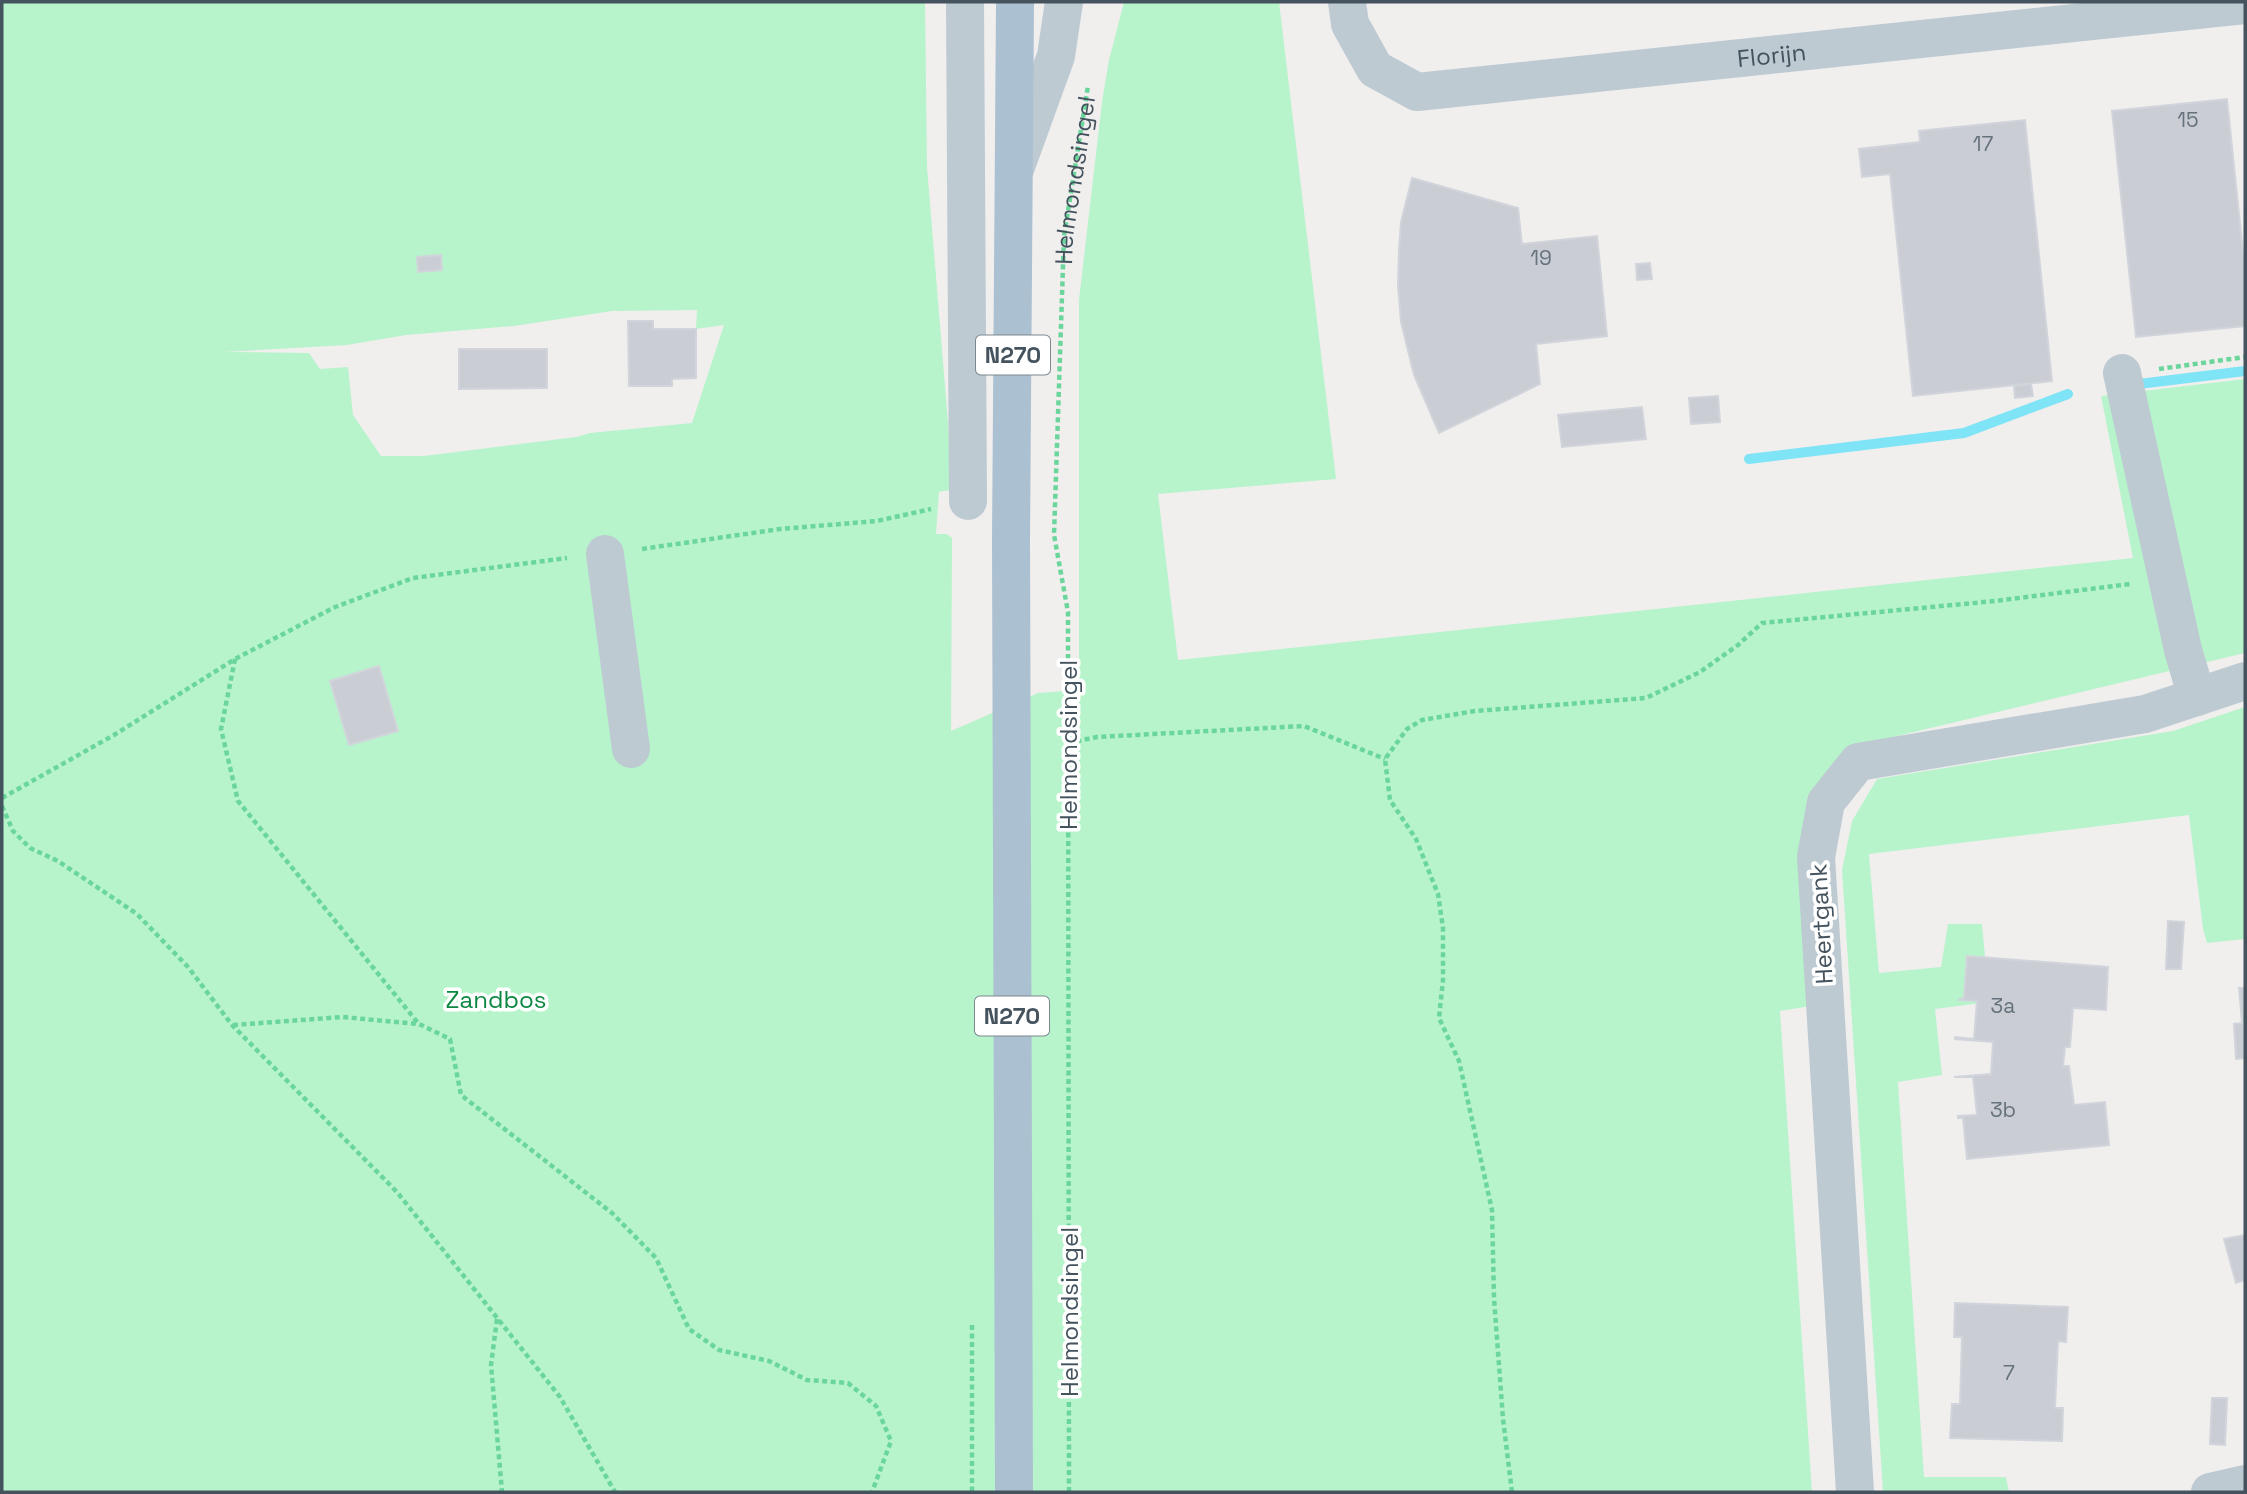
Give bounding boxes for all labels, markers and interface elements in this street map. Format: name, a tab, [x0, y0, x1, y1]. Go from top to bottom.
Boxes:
street label: Florijn	[1735, 36, 1808, 74]
street label: Helmondsingel	[1048, 94, 1102, 265]
house number: 15	[2177, 106, 2199, 133]
house number: 17	[1973, 130, 1993, 157]
house number: 19	[1530, 244, 1552, 271]
road number: N270	[976, 336, 1050, 374]
street label: Helmondsingel	[1053, 660, 1084, 830]
street label: Heertgank	[1802, 863, 1840, 985]
park label: Zandbos	[446, 984, 546, 1015]
house number: 3a	[1991, 992, 2015, 1019]
road number: N270	[975, 996, 1049, 1036]
house number: 3b	[1990, 1096, 2016, 1123]
street label: Helmondsingel	[1054, 1227, 1085, 1397]
house number: 7	[2003, 1359, 2015, 1386]

